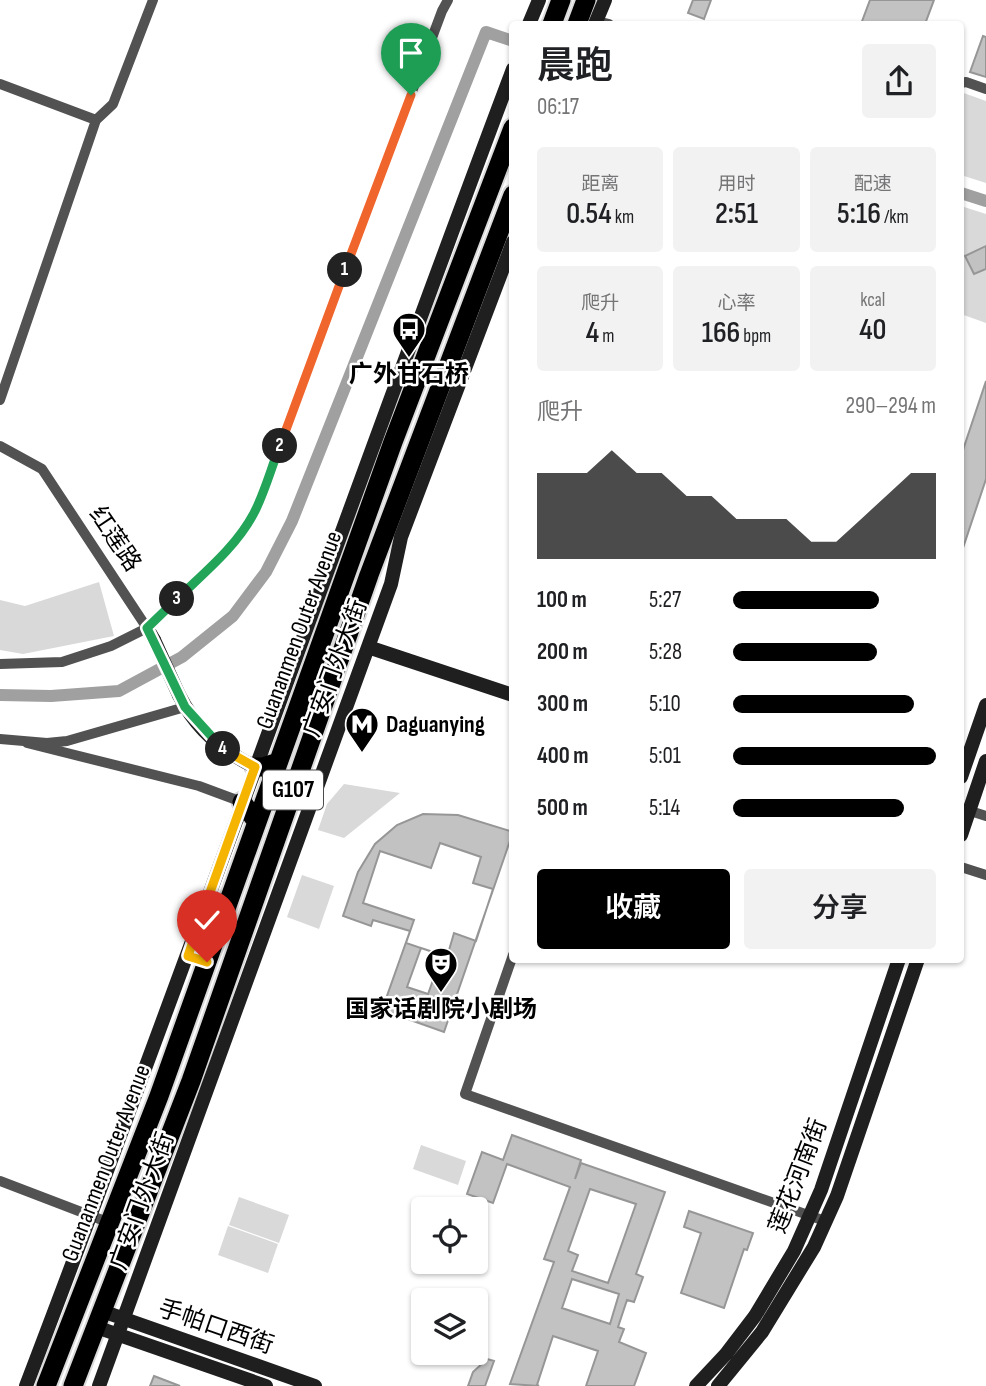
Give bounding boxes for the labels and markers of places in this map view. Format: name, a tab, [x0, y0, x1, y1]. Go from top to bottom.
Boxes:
pin	[381, 23, 441, 95]
pin: 1	[328, 252, 362, 288]
bus stop icon: 广外甘石桥	[390, 310, 428, 359]
place label: 广外甘石桥	[349, 360, 469, 389]
pin: 2	[262, 428, 298, 464]
pin: 3	[160, 582, 194, 616]
metro station icon: Daguanying	[343, 705, 381, 754]
place label: Daguanying	[386, 710, 485, 739]
pin: 4	[206, 732, 241, 766]
pin	[177, 890, 237, 962]
theatre icon: 国家话剧院小剧场	[422, 945, 460, 994]
place label: 国家话剧院小剧场	[345, 995, 537, 1024]

